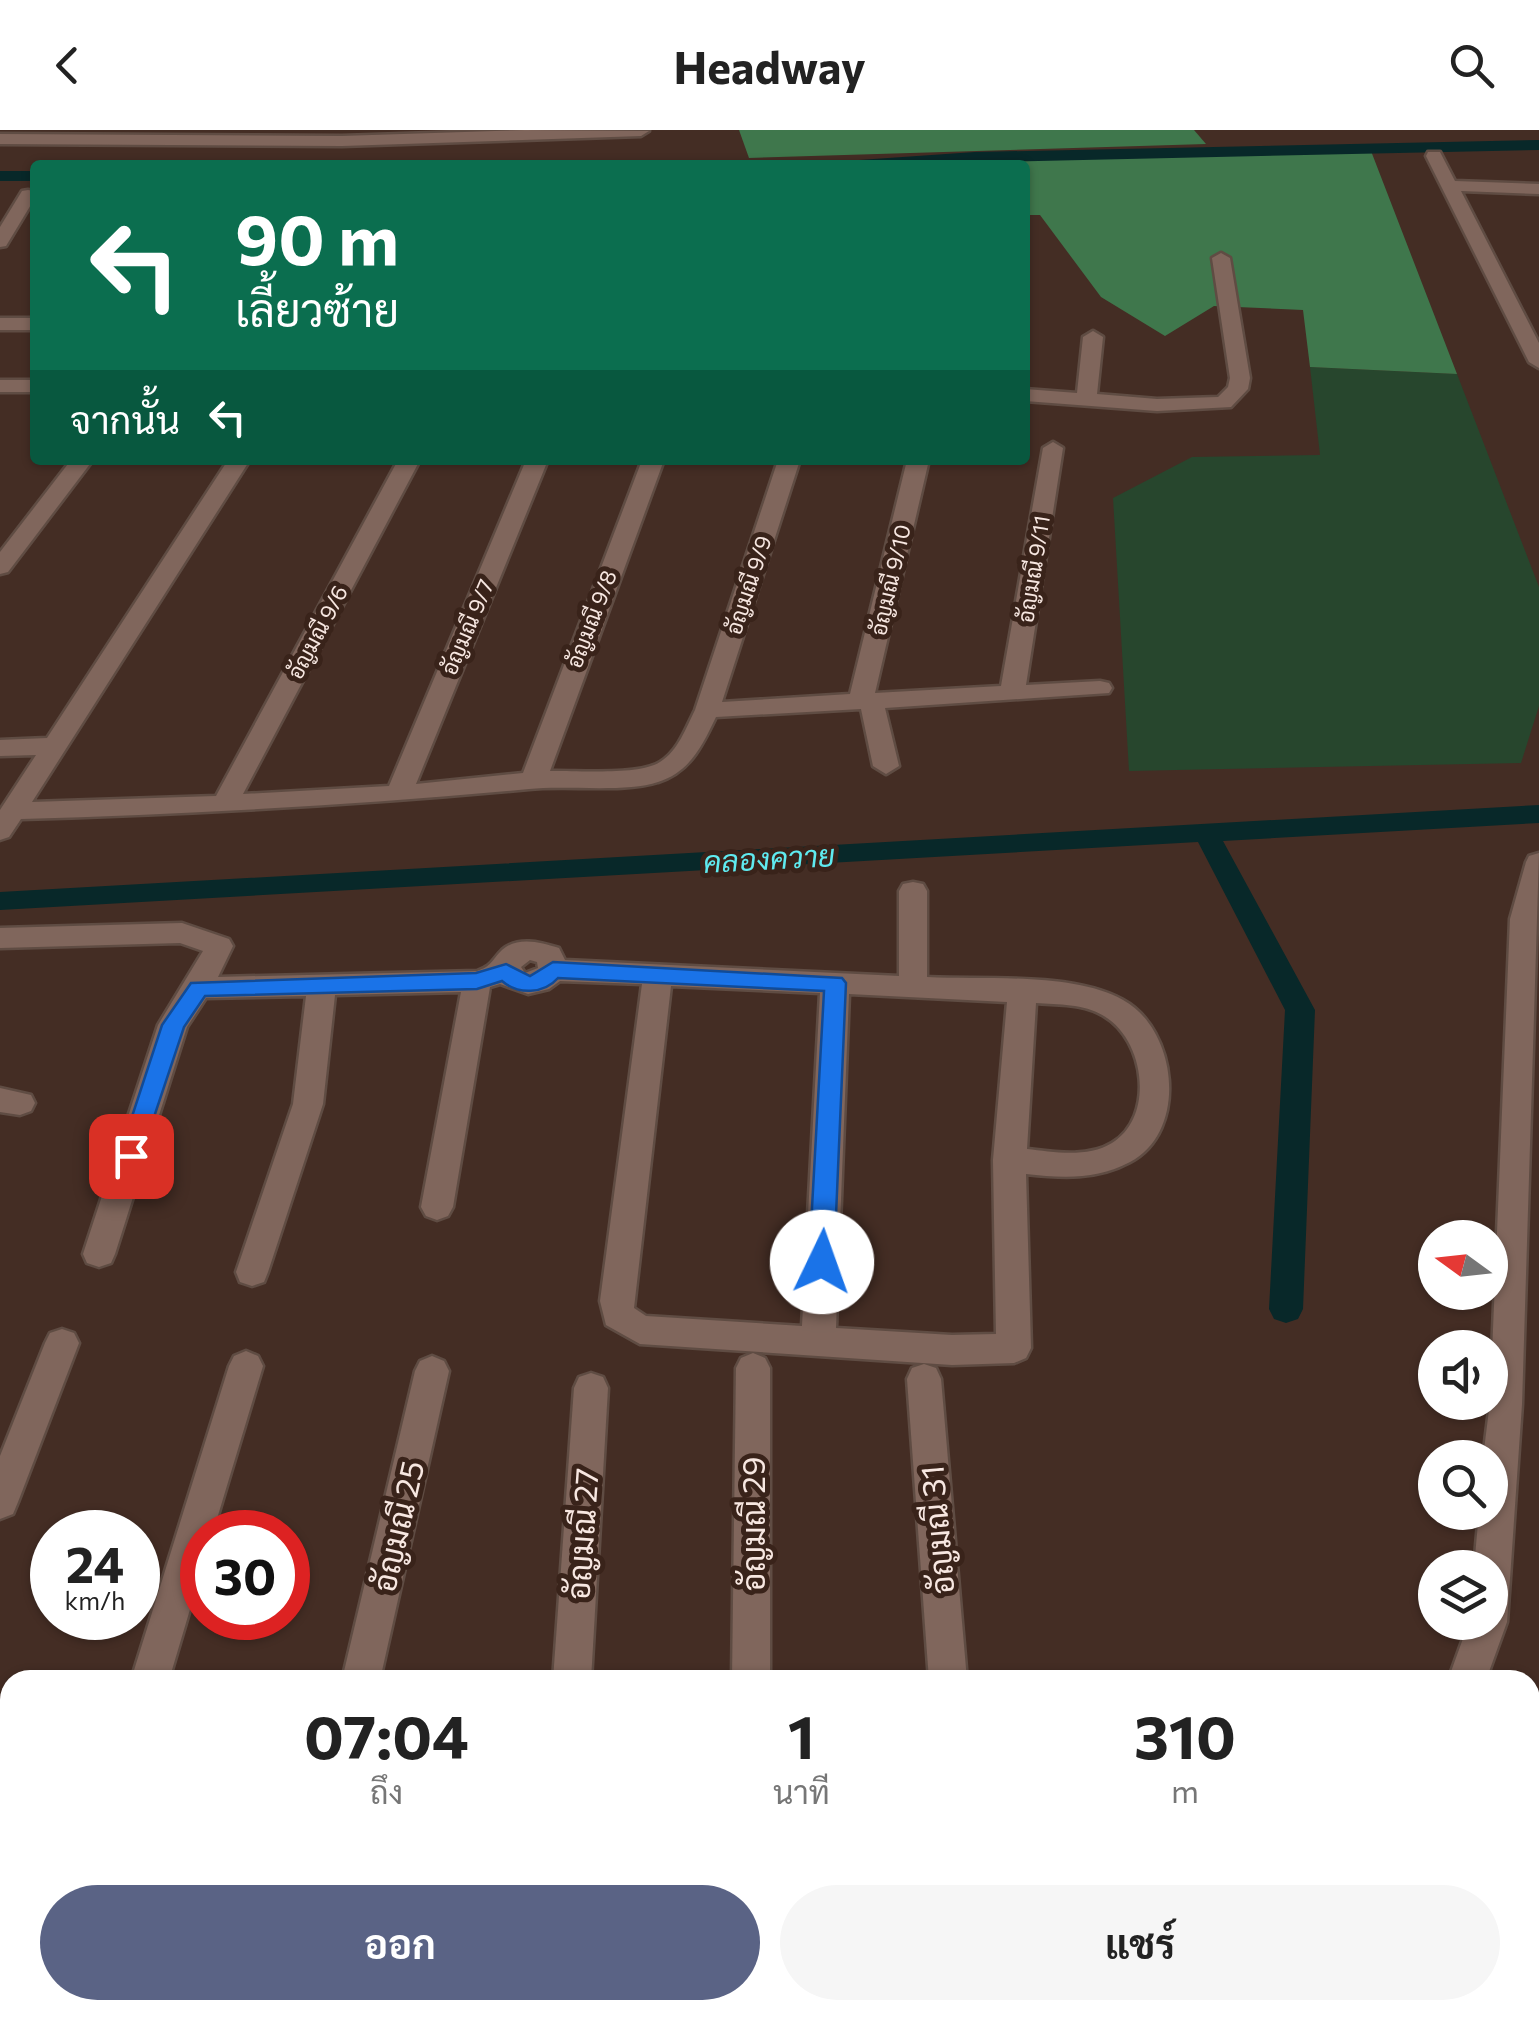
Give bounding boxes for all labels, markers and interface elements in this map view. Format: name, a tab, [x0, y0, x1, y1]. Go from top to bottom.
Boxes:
icon: back	[40, 38, 95, 93]
text: Headway	[673, 38, 866, 93]
icon: search	[1444, 38, 1499, 93]
text: 90 m	[235, 194, 399, 279]
icon: left	[70, 200, 200, 330]
text: เลี้ยวซ้าย	[235, 281, 399, 336]
icon: left	[200, 390, 255, 445]
text: จากนั้น	[70, 395, 180, 442]
street label: อัญมณี 9/11	[1011, 513, 1056, 625]
street label: อัญมณี 9/10	[864, 522, 917, 639]
street label: อัญมณี 9/9	[719, 532, 778, 638]
street label: อัญมณี 9/8	[560, 566, 623, 672]
street label: อัญมณี 9/7	[435, 575, 500, 679]
street label: อัญมณี 9/6	[281, 580, 354, 684]
water label: คลองควาย	[702, 835, 836, 879]
pin	[89, 1114, 174, 1199]
icon: arrive	[104, 1129, 159, 1184]
position arrow	[770, 1210, 874, 1314]
north arrow	[1418, 1220, 1508, 1310]
map controls	[1418, 1220, 1508, 1640]
button: sound	[1418, 1330, 1508, 1420]
button: search	[1418, 1440, 1508, 1530]
street label: อัญมณี 25	[362, 1456, 433, 1596]
street label: อัญมณี 29	[732, 1457, 773, 1591]
street label: อัญมณี 31	[910, 1464, 963, 1596]
street label: อัญมณี 27	[556, 1467, 607, 1601]
speed limit sign: 30	[180, 1510, 310, 1640]
text: 24	[66, 1532, 124, 1593]
button: layers	[1418, 1550, 1508, 1640]
text: km/h	[65, 1585, 125, 1615]
text: 07:04	[304, 1698, 469, 1771]
text: 1	[788, 1698, 815, 1771]
text: 310	[1134, 1698, 1236, 1771]
text: m	[1171, 1770, 1199, 1810]
text: ถึง	[370, 1771, 403, 1811]
text: นาที	[773, 1771, 830, 1811]
button: ออก	[40, 1885, 760, 2000]
button: แชร์	[780, 1885, 1500, 2000]

